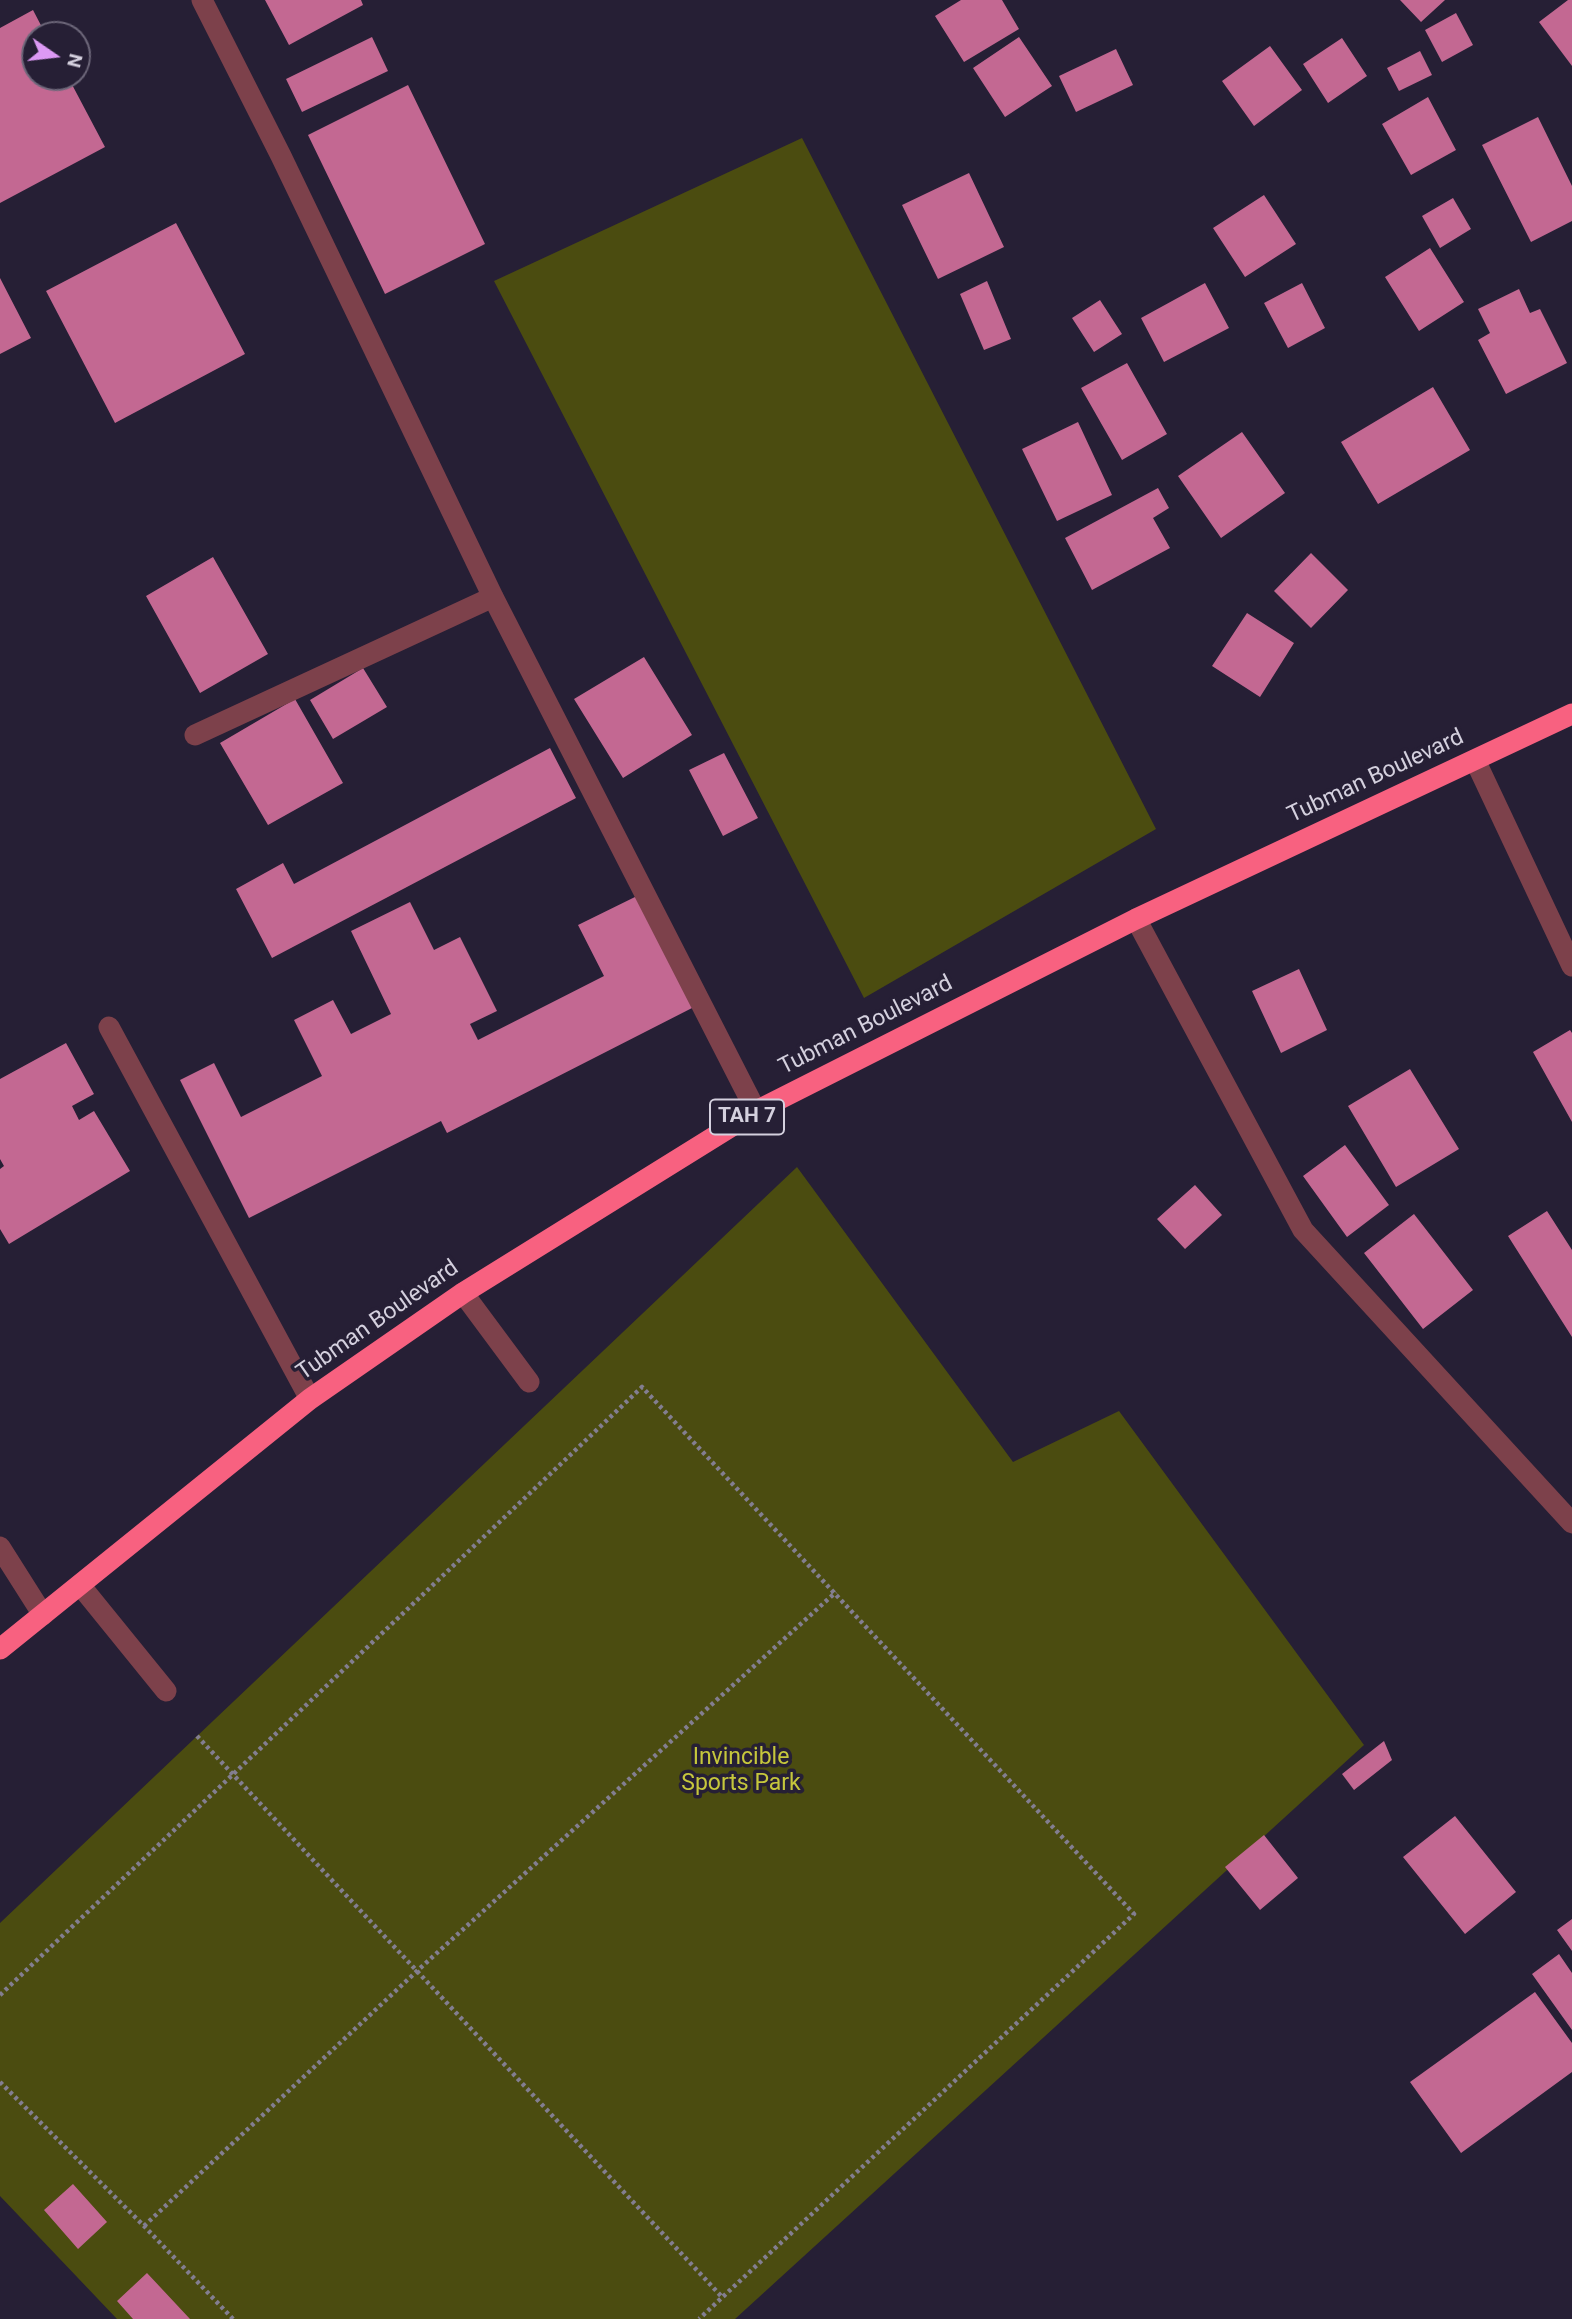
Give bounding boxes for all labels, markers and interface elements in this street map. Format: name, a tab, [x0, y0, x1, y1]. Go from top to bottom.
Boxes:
north arrow	[21, 21, 91, 91]
text: N	[62, 51, 88, 70]
street label: Tubman Boulevard	[1284, 724, 1468, 830]
street label: Tubman Boulevard	[775, 970, 957, 1082]
road number: TAH 7	[710, 1100, 784, 1134]
street label: Tubman Boulevard	[292, 1255, 464, 1387]
park label: Invincible Sports Park	[681, 1744, 801, 1798]

